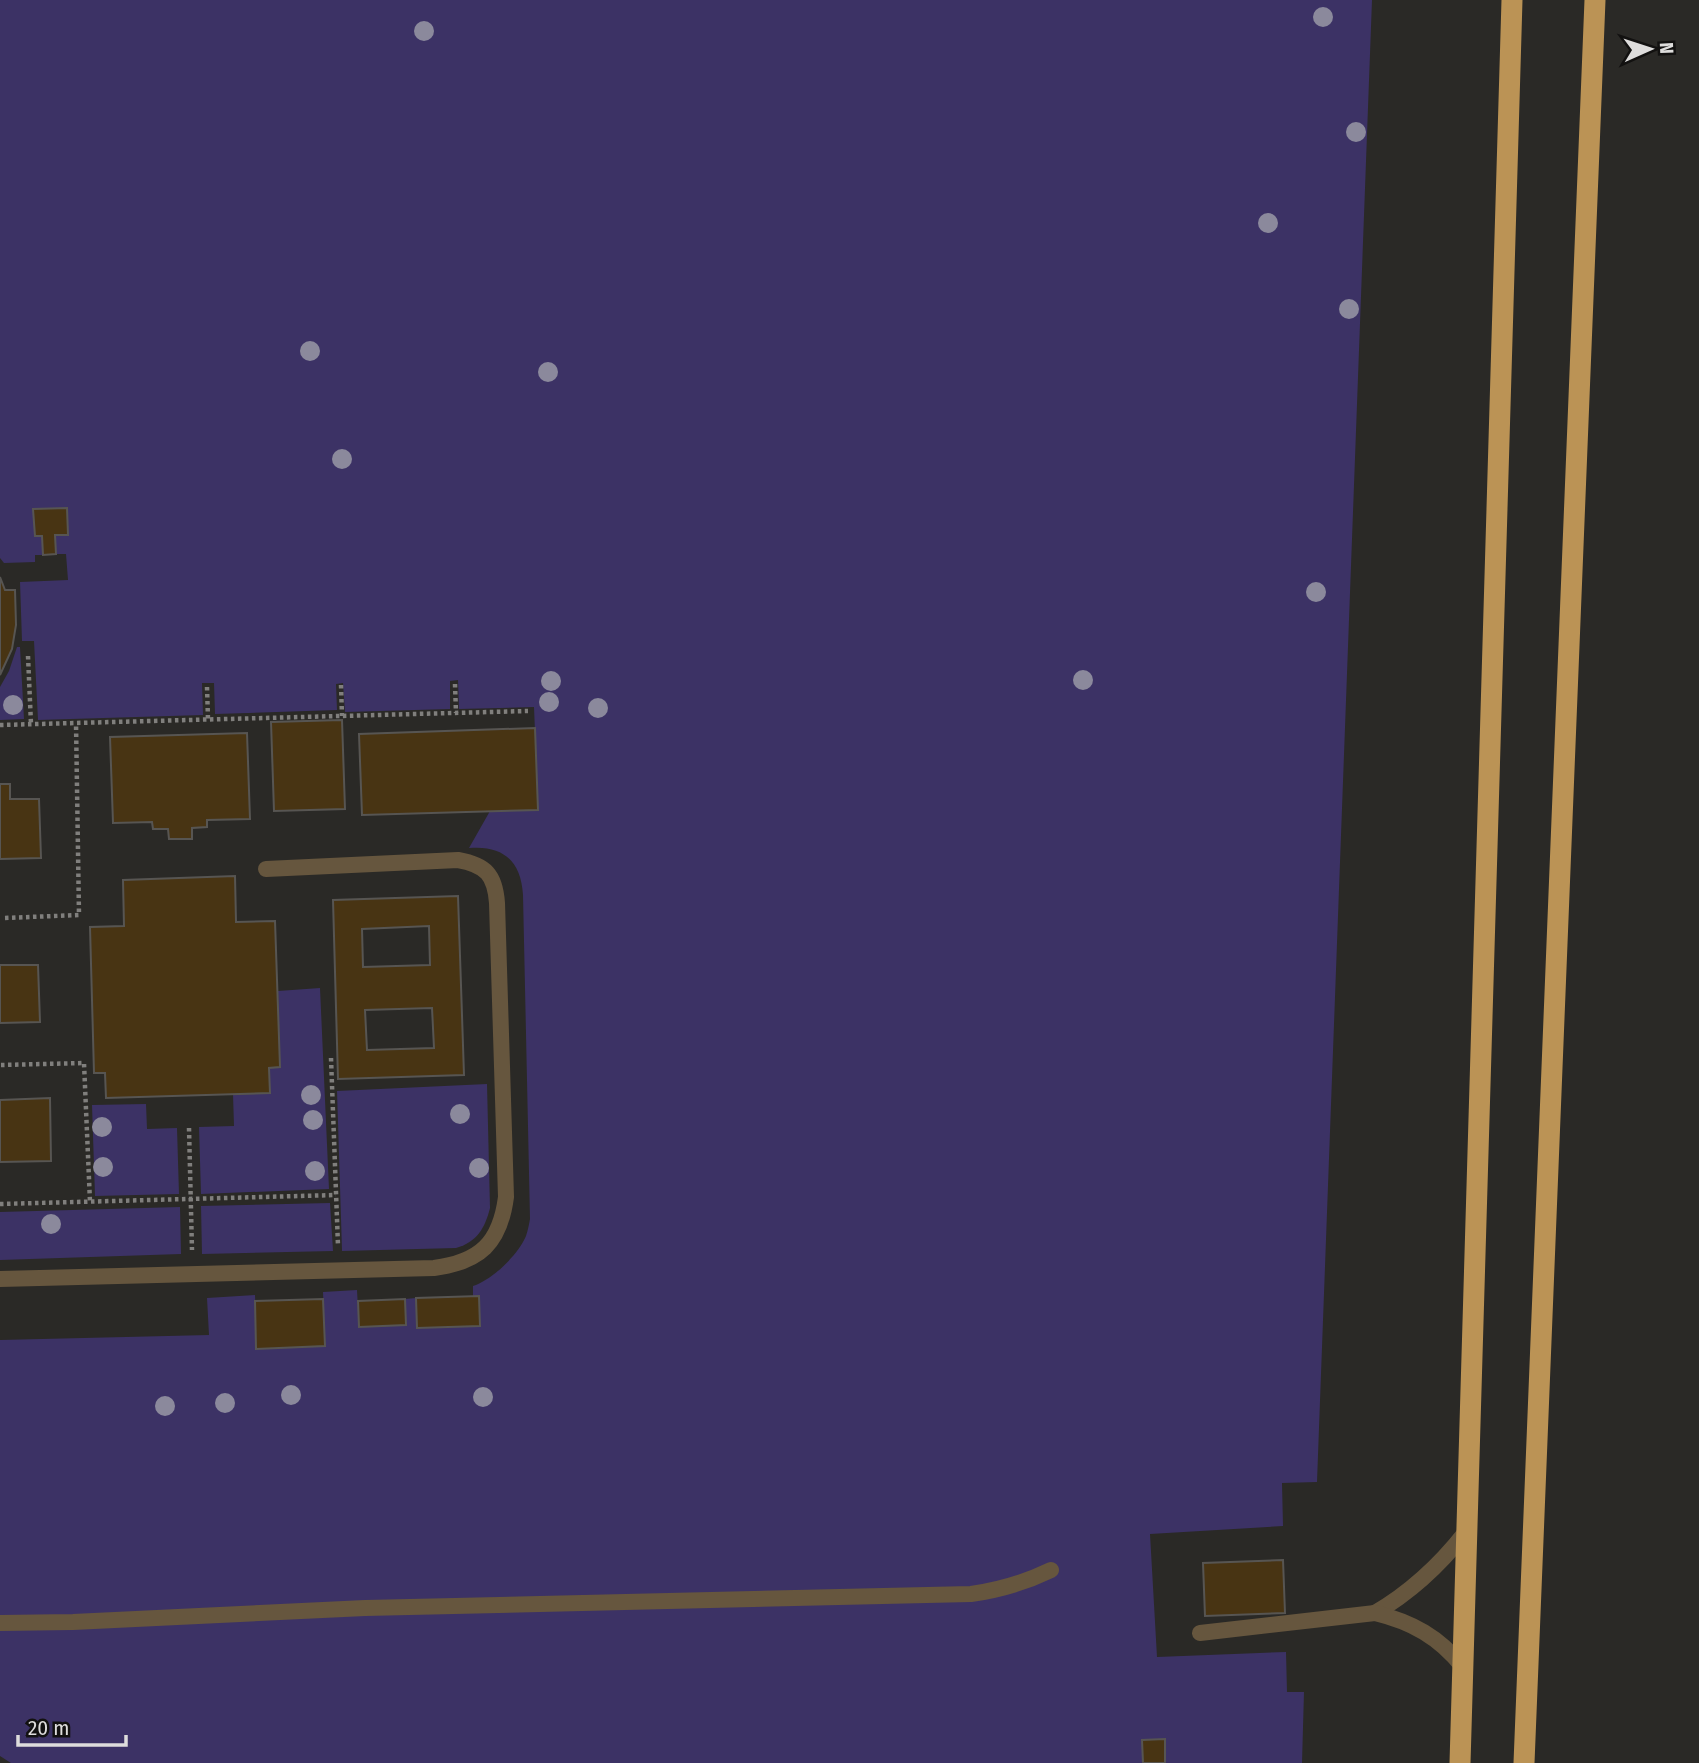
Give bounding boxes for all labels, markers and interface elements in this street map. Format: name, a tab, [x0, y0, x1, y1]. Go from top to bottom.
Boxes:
north arrow	[1615, 14, 1685, 84]
text: N	[1655, 42, 1678, 54]
scale bar	[18, 1704, 126, 1748]
text: 20 m	[28, 1715, 69, 1741]

